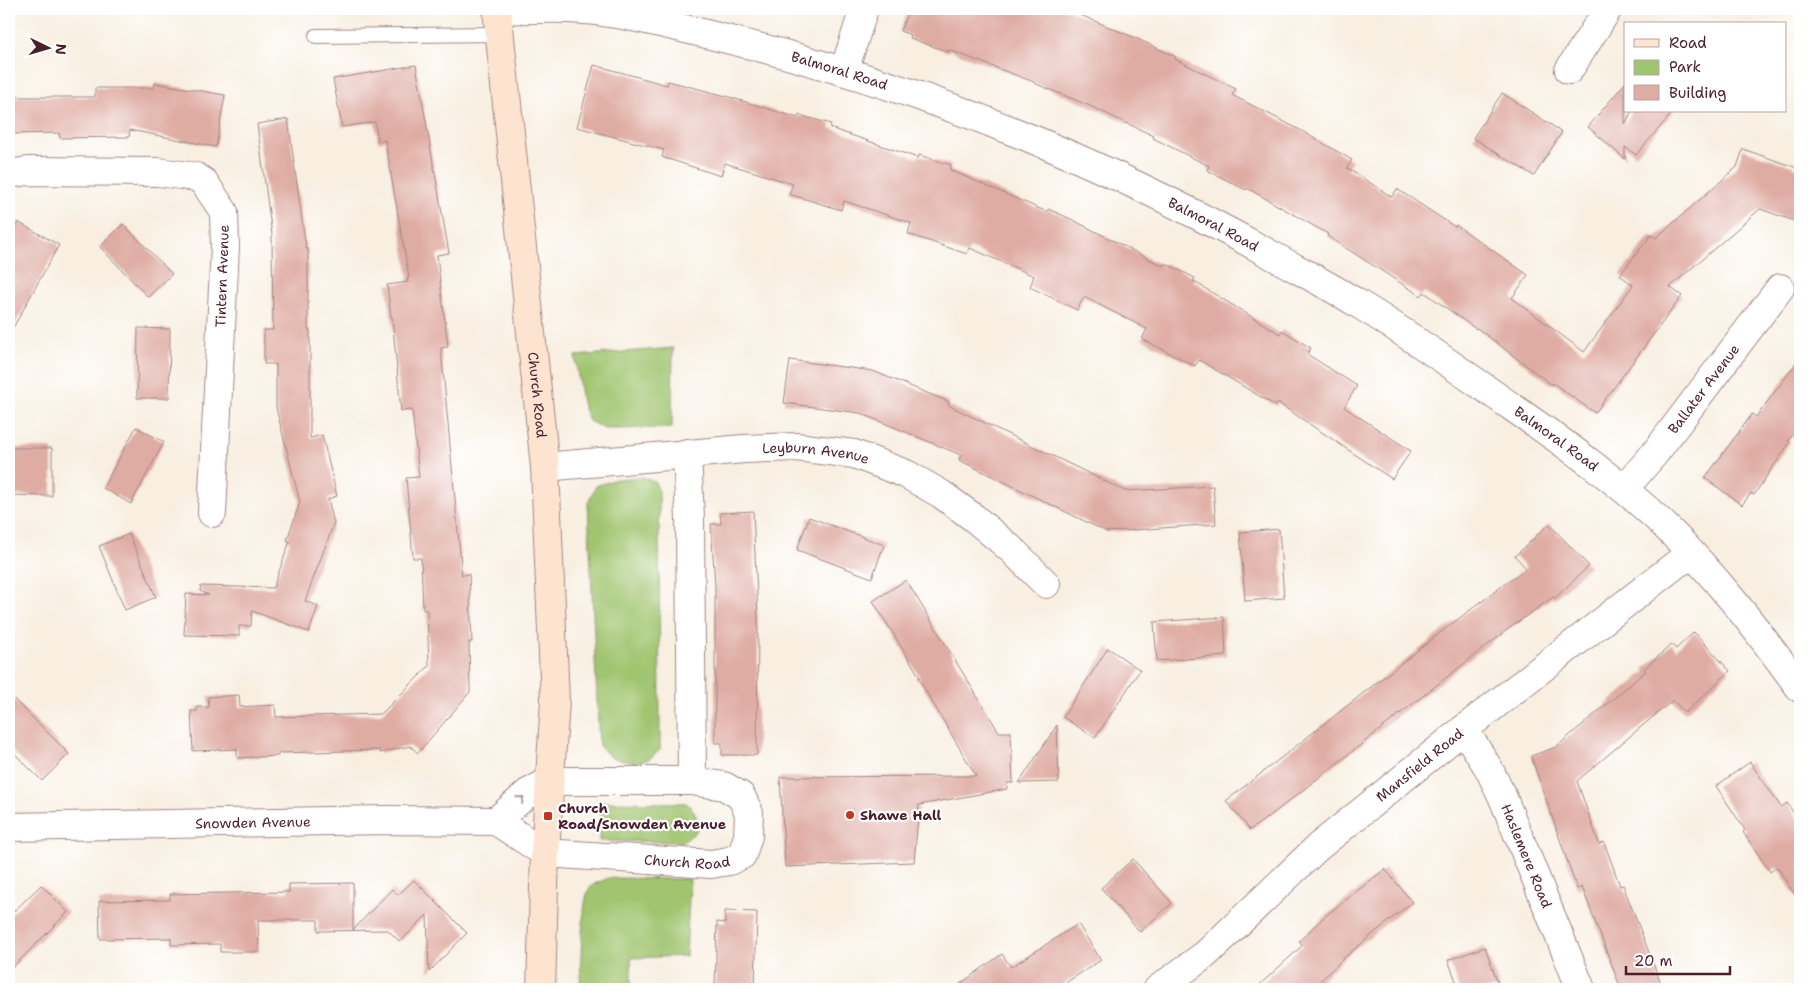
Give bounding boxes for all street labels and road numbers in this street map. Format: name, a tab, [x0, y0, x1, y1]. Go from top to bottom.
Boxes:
street label: Balmoral Road	[789, 47, 890, 94]
street label: Balmoral Road	[1165, 193, 1262, 255]
street label: Tintern Avenue	[211, 224, 233, 328]
street label: Ballater Avenue	[1664, 340, 1743, 437]
street label: Church Road	[524, 351, 551, 439]
street label: Balmoral Road	[1511, 402, 1602, 475]
street label: Leyburn Avenue	[762, 438, 872, 468]
street label: Mansfield Road	[1372, 724, 1467, 806]
street label: Haslemere Road	[1497, 801, 1556, 911]
street label: Snowden Avenue	[195, 812, 311, 833]
street label: Church Road	[643, 851, 732, 873]

